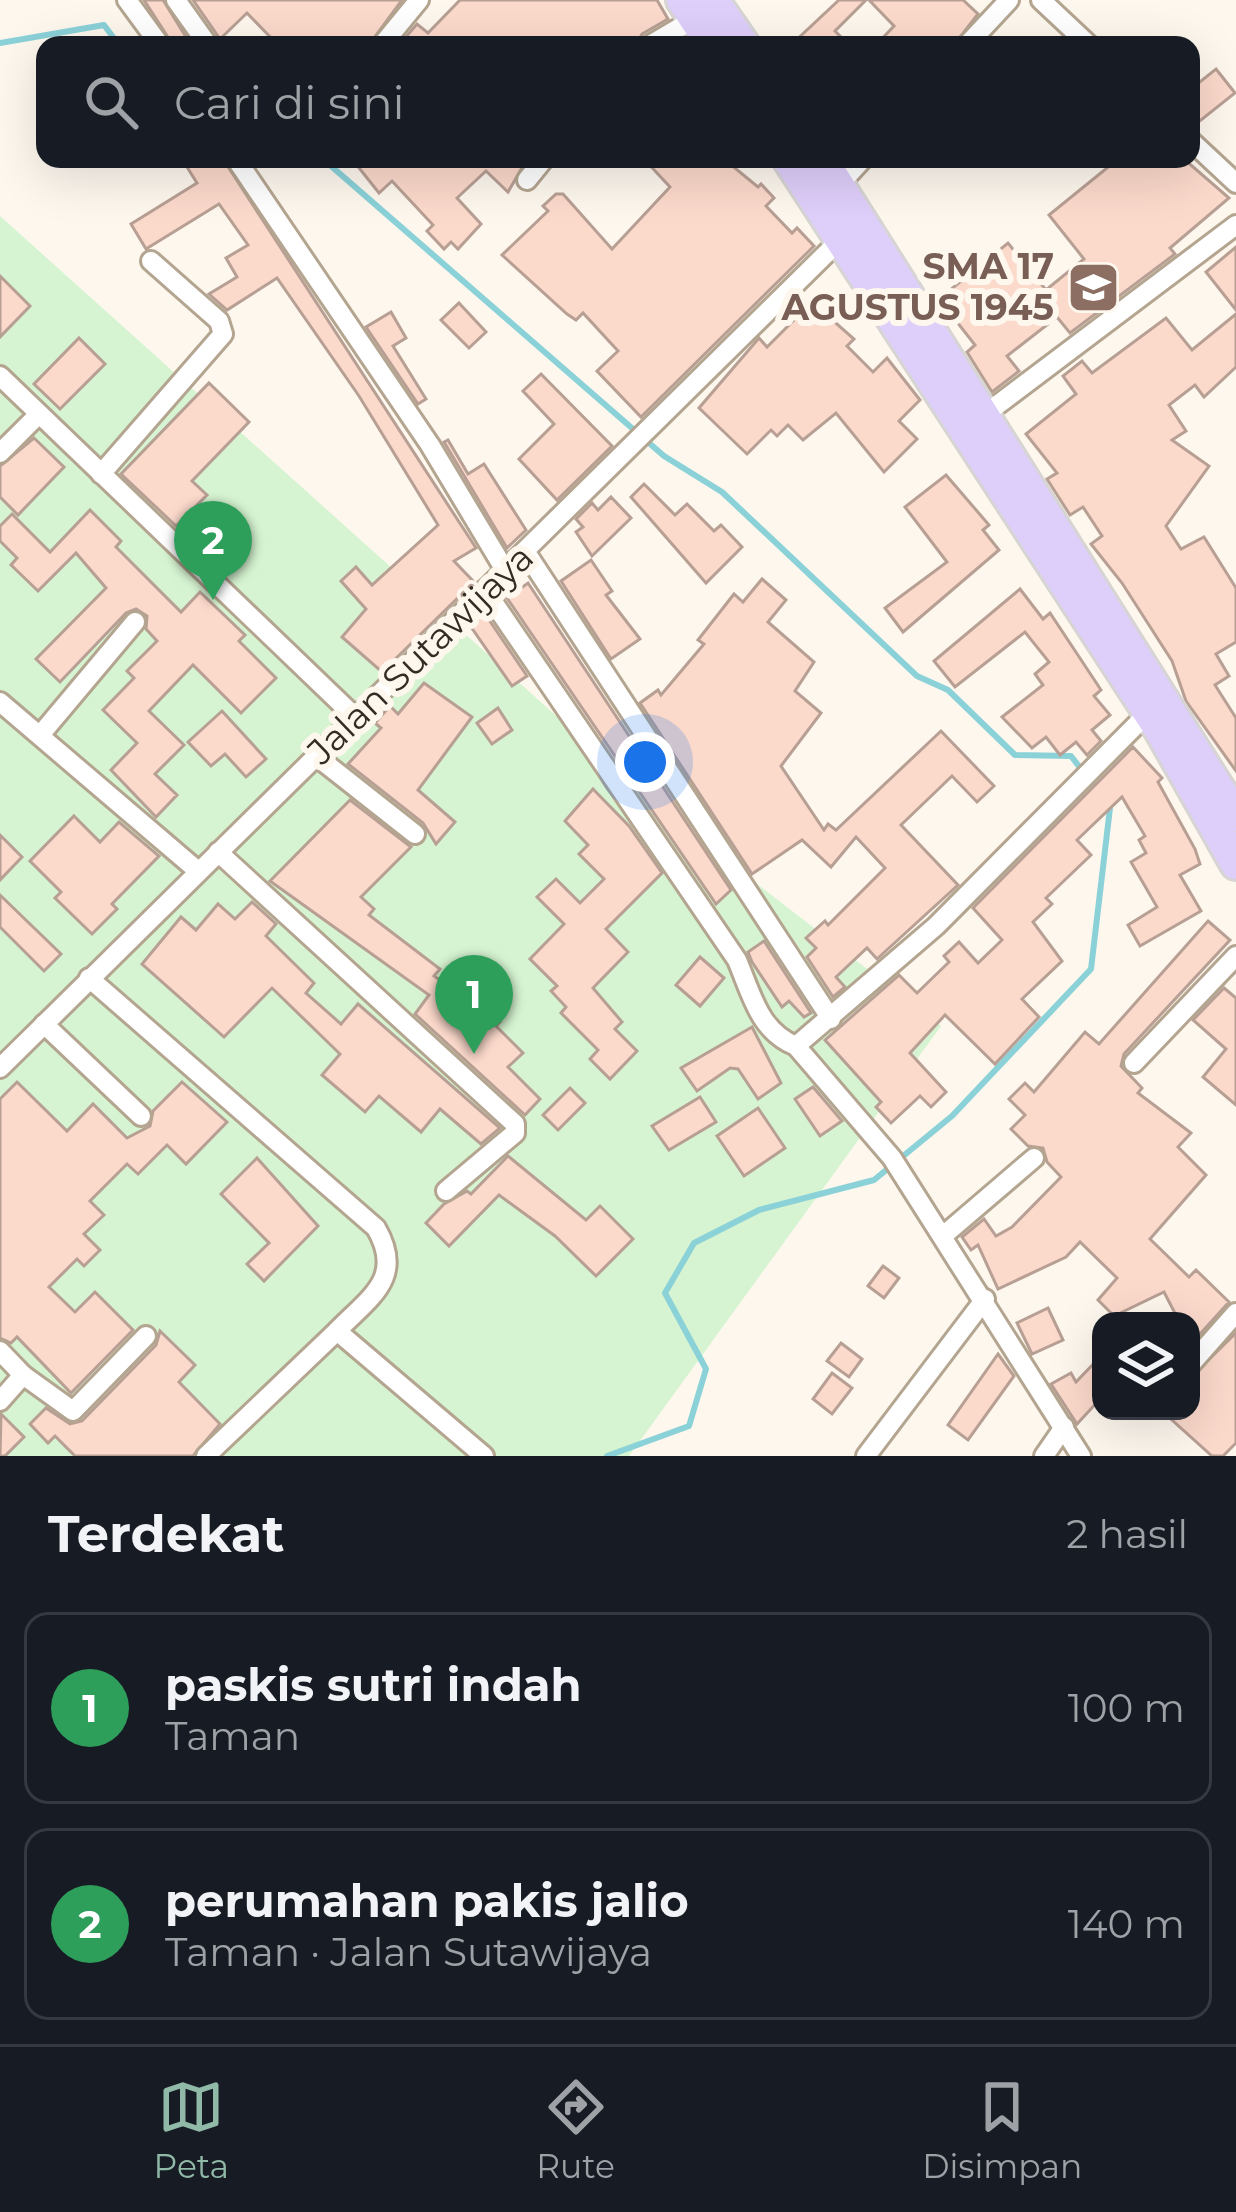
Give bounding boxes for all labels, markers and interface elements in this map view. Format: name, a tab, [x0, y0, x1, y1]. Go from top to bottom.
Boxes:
search box	[36, 36, 1200, 168]
icon: search	[78, 69, 144, 135]
text: Cari di sini	[174, 75, 405, 130]
place label: SMA 17 AGUSTUS 1945	[781, 244, 1054, 329]
school or university icon: SMA 17 AGUSTUS 1945	[1065, 259, 1121, 315]
pin: 2	[174, 501, 252, 600]
street label: Jalan Sutawijaya	[297, 535, 542, 774]
your location	[615, 732, 675, 792]
pin: 1	[435, 955, 513, 1054]
map controls	[1092, 1312, 1200, 1420]
button: layers	[1092, 1312, 1200, 1420]
text: Terdekat	[48, 1503, 284, 1565]
text: 2 hasil	[1066, 1510, 1188, 1558]
text: paskis sutri indah	[165, 1657, 582, 1712]
text: 1	[82, 1684, 98, 1732]
text: 100 m	[1068, 1684, 1185, 1732]
text: Taman	[165, 1712, 300, 1760]
text: perumahan pakis jalio	[165, 1873, 689, 1928]
text: 2	[78, 1900, 102, 1948]
text: 140 m	[1068, 1900, 1185, 1948]
text: Taman · Jalan Sutawijaya	[165, 1928, 652, 1976]
tab: Peta	[154, 2074, 229, 2186]
tab: Rute	[536, 2074, 615, 2186]
tab: Disimpan	[922, 2074, 1082, 2186]

